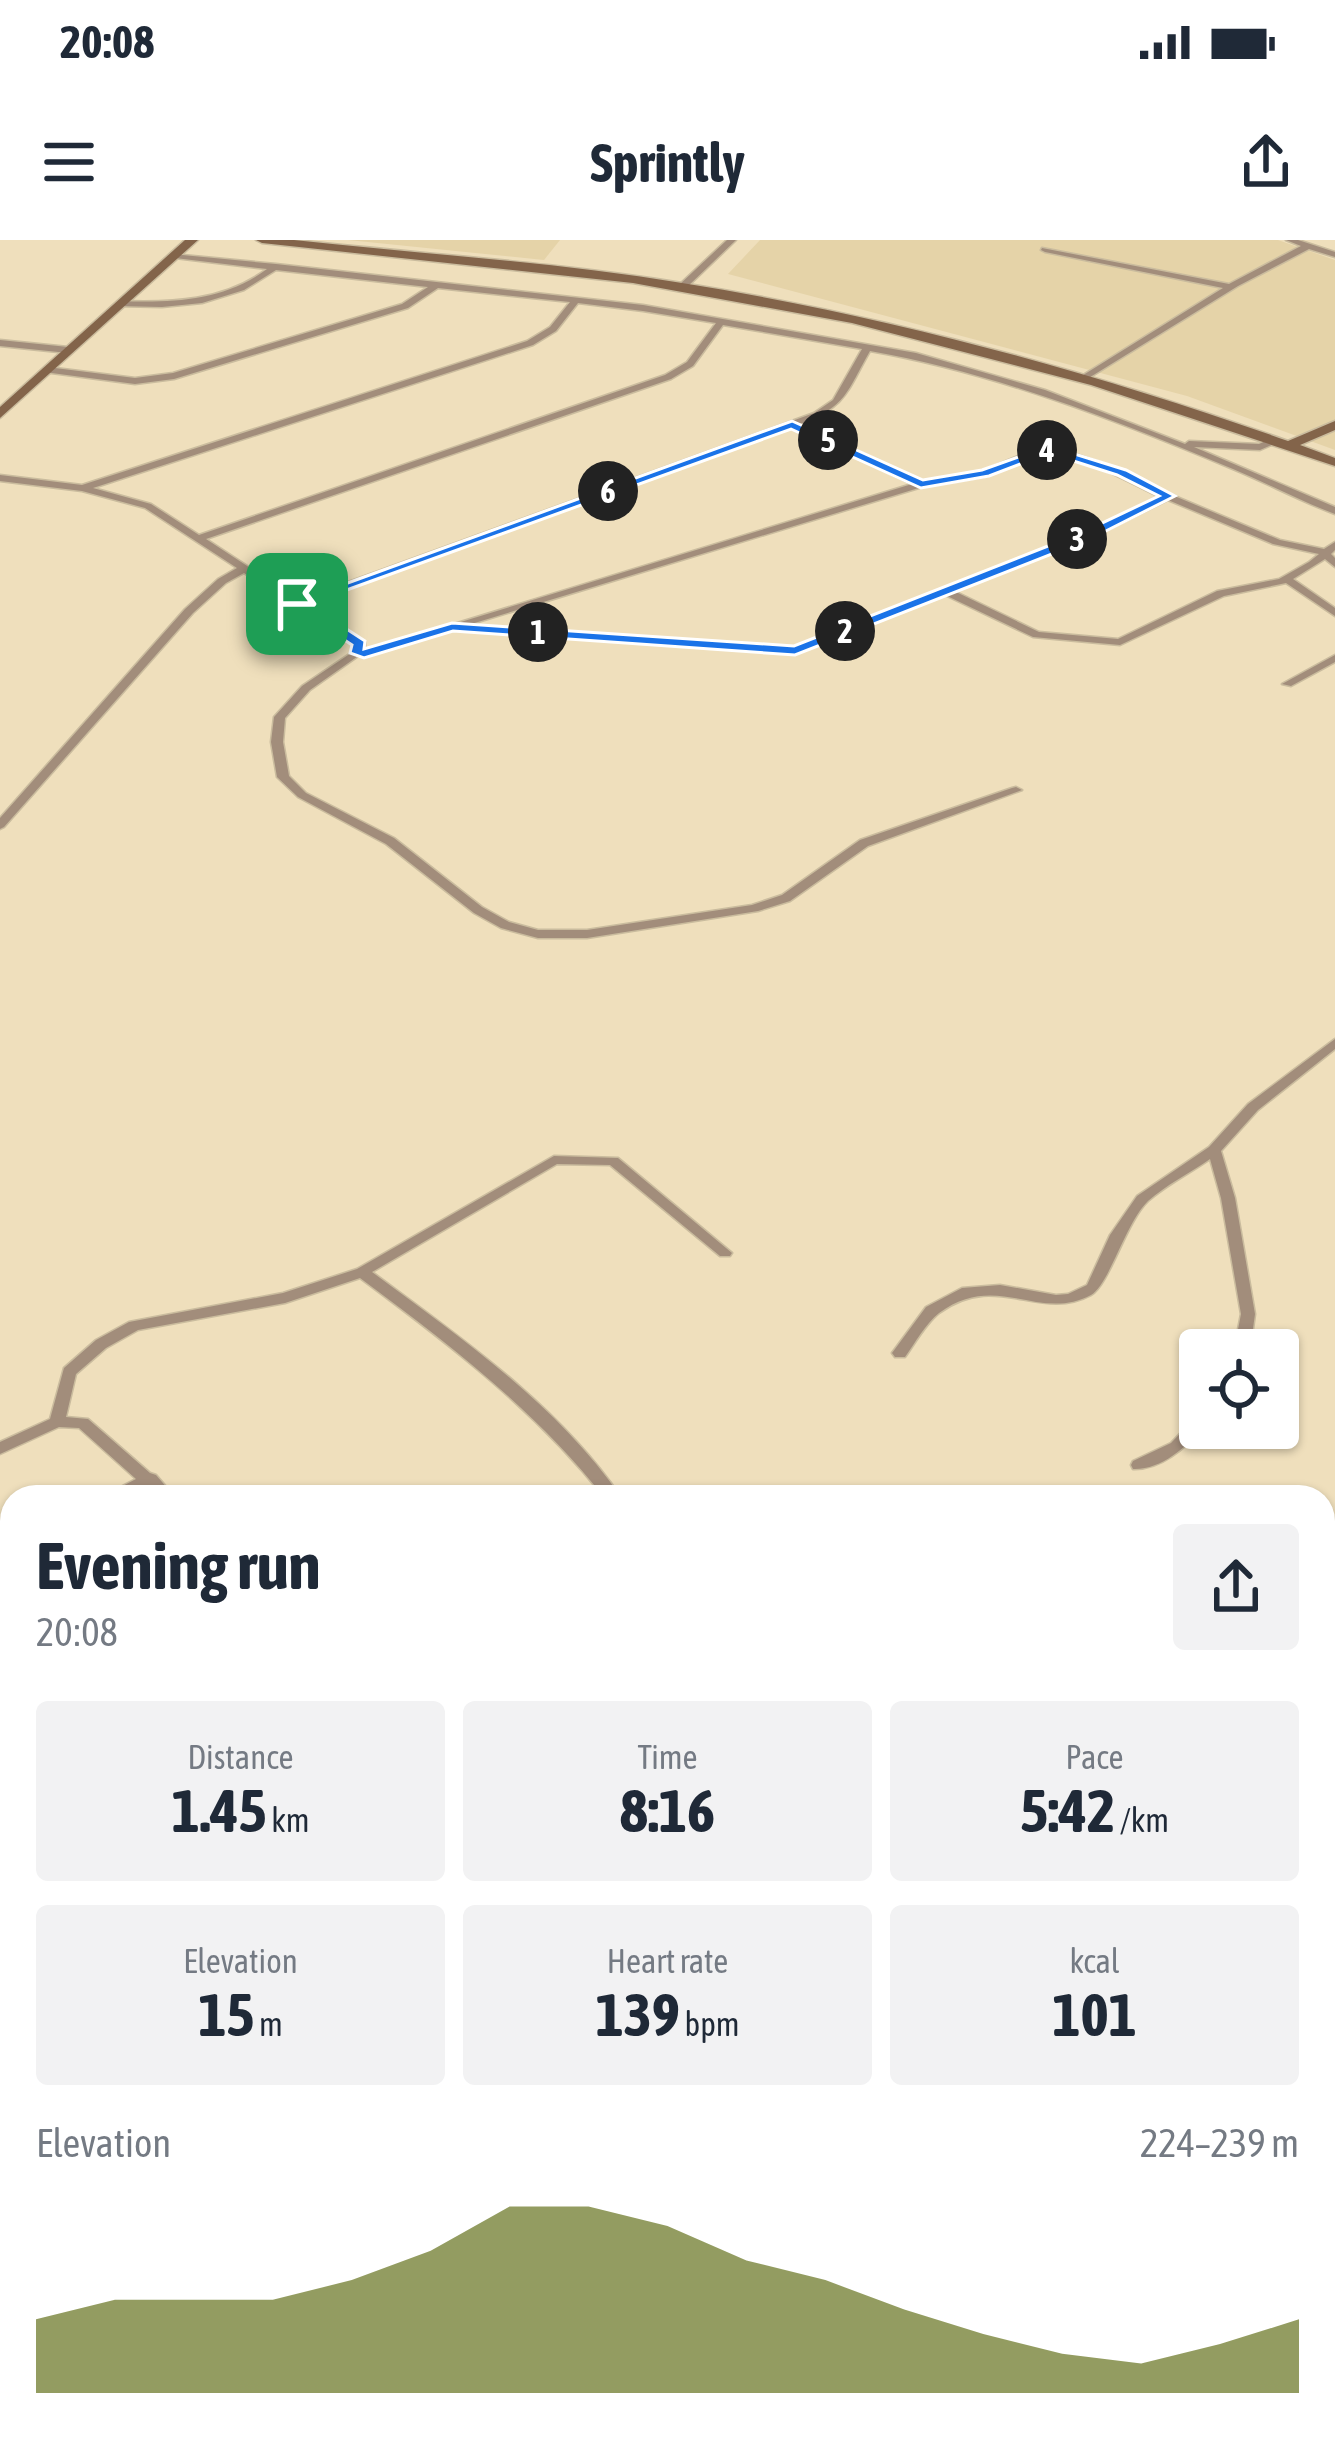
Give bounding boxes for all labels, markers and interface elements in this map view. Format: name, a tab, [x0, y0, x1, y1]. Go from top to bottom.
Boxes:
text: 20:08	[60, 16, 154, 68]
icon: menu	[36, 129, 102, 195]
icon: share	[1233, 129, 1299, 195]
text: Sprintly	[590, 132, 745, 193]
pin: 5	[798, 410, 858, 470]
pin: 4	[1017, 420, 1077, 480]
text: 5	[820, 421, 836, 459]
text: 4	[1039, 431, 1055, 469]
pin: 6	[578, 461, 638, 521]
text: 6	[600, 472, 616, 510]
pin: 3	[1047, 509, 1107, 569]
text: 3	[1069, 520, 1085, 558]
pin	[246, 553, 348, 655]
icon: arrive	[264, 571, 330, 637]
pin: 2	[815, 601, 875, 661]
pin: 1	[508, 602, 568, 662]
text: 2	[837, 612, 853, 650]
text: 1	[530, 613, 546, 651]
map controls	[1179, 1329, 1299, 1449]
button: locate	[1179, 1329, 1299, 1449]
button: share	[1173, 1524, 1299, 1650]
text: Evening run	[36, 1527, 321, 1603]
text: 20:08	[36, 1610, 118, 1654]
text: Distance	[188, 1738, 293, 1776]
text: Time	[637, 1738, 698, 1776]
text: Pace	[1065, 1738, 1124, 1776]
text: 1.45	[171, 1776, 267, 1845]
text: 8:16	[620, 1776, 715, 1845]
text: 5:42	[1020, 1776, 1115, 1845]
text: km	[267, 1801, 310, 1839]
text: /km	[1115, 1801, 1169, 1839]
text: Elevation	[183, 1942, 298, 1980]
text: Heart rate	[607, 1942, 728, 1980]
text: kcal	[1069, 1942, 1120, 1980]
text: 15	[198, 1980, 255, 2049]
text: 139	[595, 1980, 680, 2049]
text: 101	[1052, 1980, 1137, 2049]
text: m	[255, 2005, 283, 2043]
text: bpm	[680, 2005, 740, 2043]
text: Elevation	[36, 2121, 171, 2165]
text: 224–239 m	[1140, 2121, 1299, 2165]

